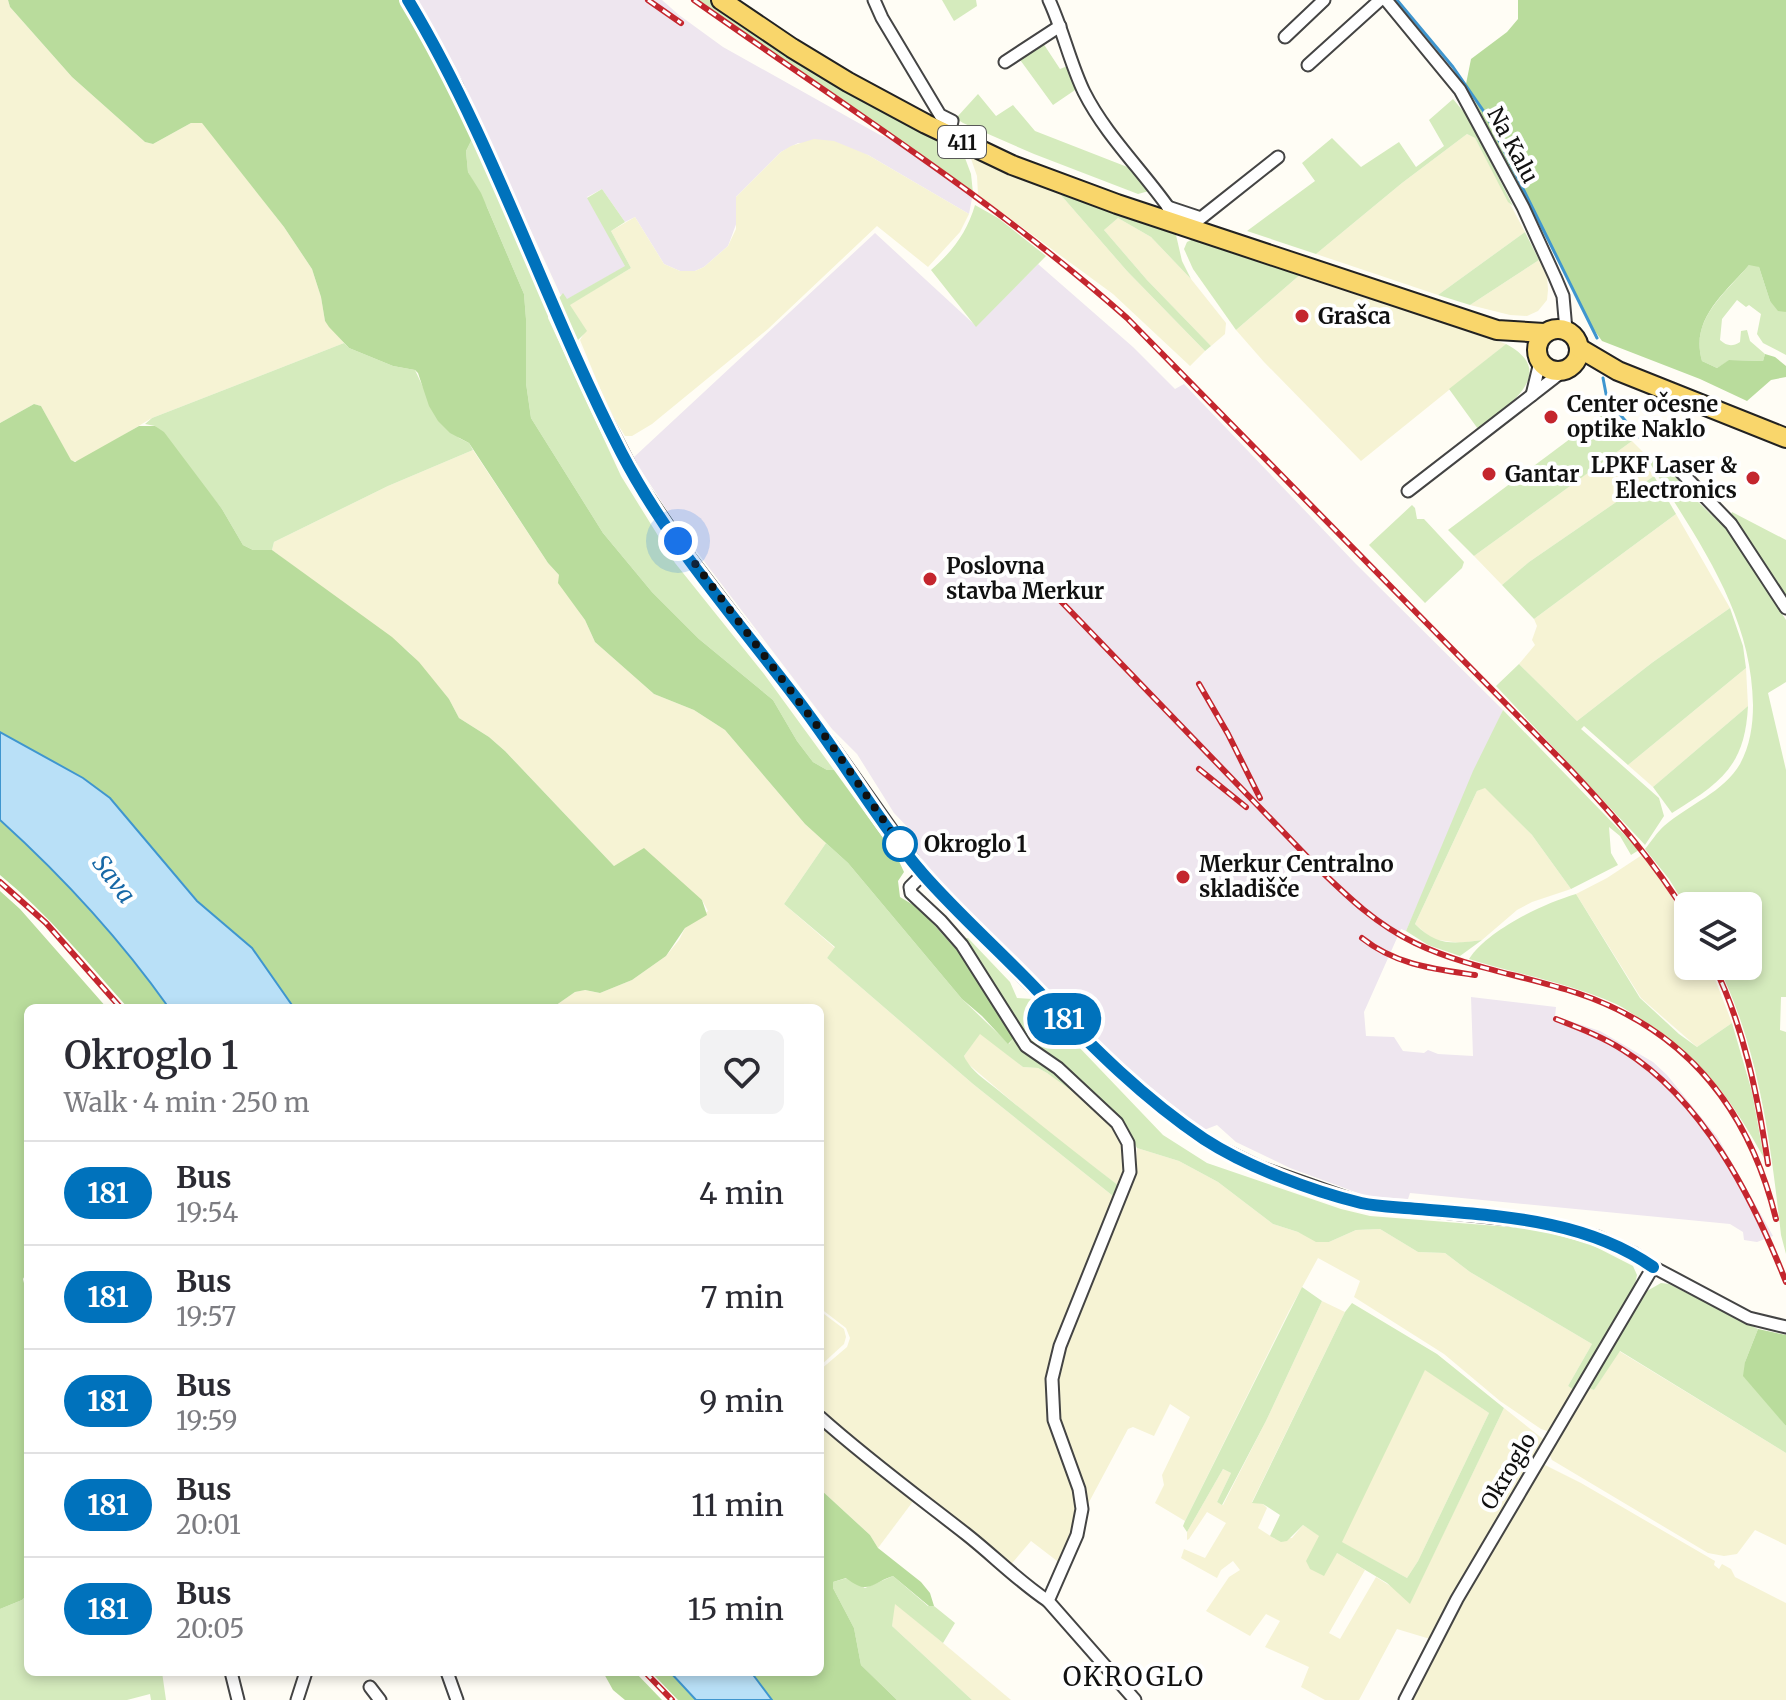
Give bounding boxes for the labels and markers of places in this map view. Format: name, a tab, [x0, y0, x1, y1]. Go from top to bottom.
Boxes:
place label: Grašca	[1318, 302, 1391, 330]
marker: Grašca	[1293, 307, 1311, 325]
place label: Center očesne optike Naklo	[1567, 390, 1718, 443]
marker: Center očesne optike Naklo	[1542, 408, 1560, 426]
place label: LPKF Laser & Electronics	[1591, 451, 1737, 504]
place label: Gantar	[1505, 460, 1579, 488]
marker: Gantar	[1480, 465, 1498, 483]
marker: LPKF Laser & Electronics	[1744, 469, 1762, 487]
place label: Poslovna stavba Merkur	[946, 552, 1104, 605]
marker: Poslovna stavba Merkur	[921, 570, 939, 588]
marker: Okroglo 1	[883, 827, 917, 861]
place label: Okroglo 1	[924, 830, 1027, 858]
place label: Merkur Centralno skladišče	[1199, 850, 1394, 903]
marker: Merkur Centralno skladišče	[1174, 868, 1192, 886]

